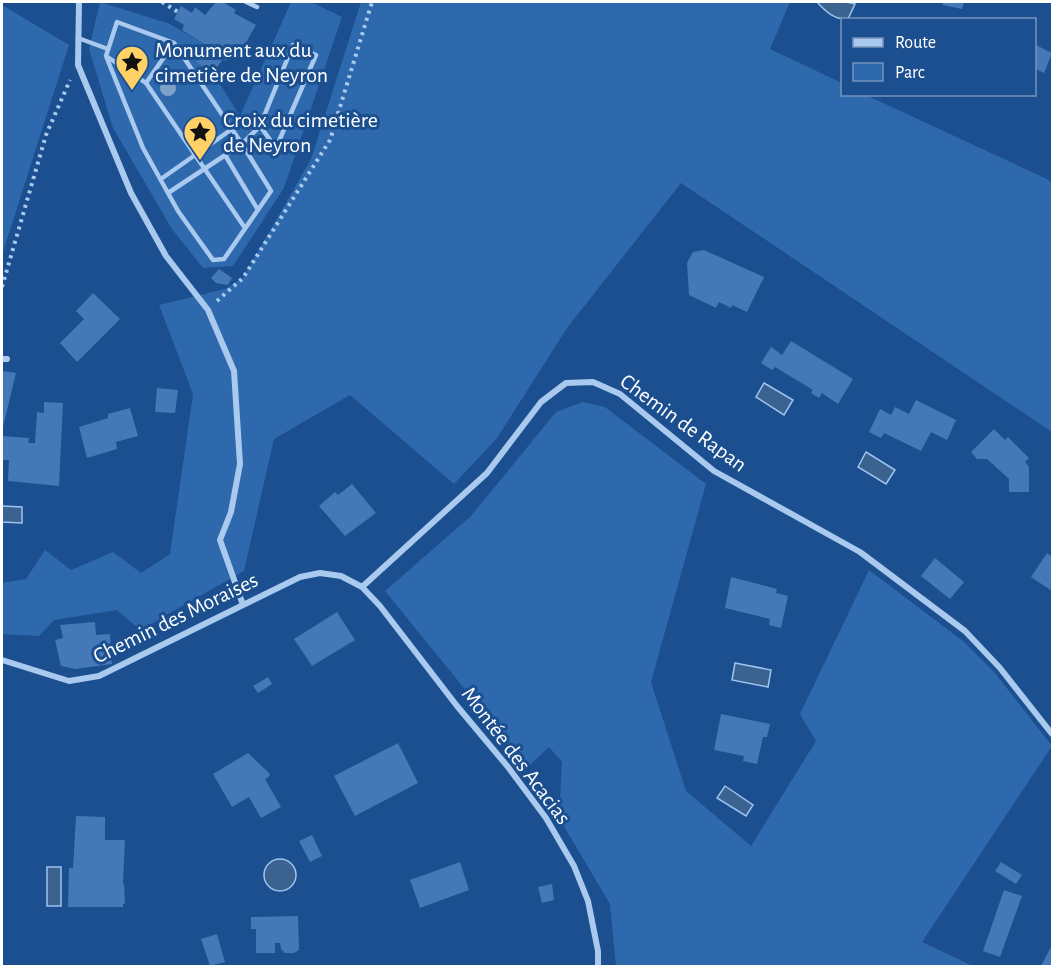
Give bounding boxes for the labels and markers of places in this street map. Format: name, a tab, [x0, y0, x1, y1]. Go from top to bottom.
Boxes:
place label: Monument aux du cimetière de Neyron	[155, 39, 328, 86]
place icon: Monument aux du cimetière de Neyron	[114, 44, 150, 91]
place label: Croix du cimetière de Neyron	[223, 109, 378, 156]
place icon: Croix du cimetière de Neyron	[182, 114, 218, 161]

